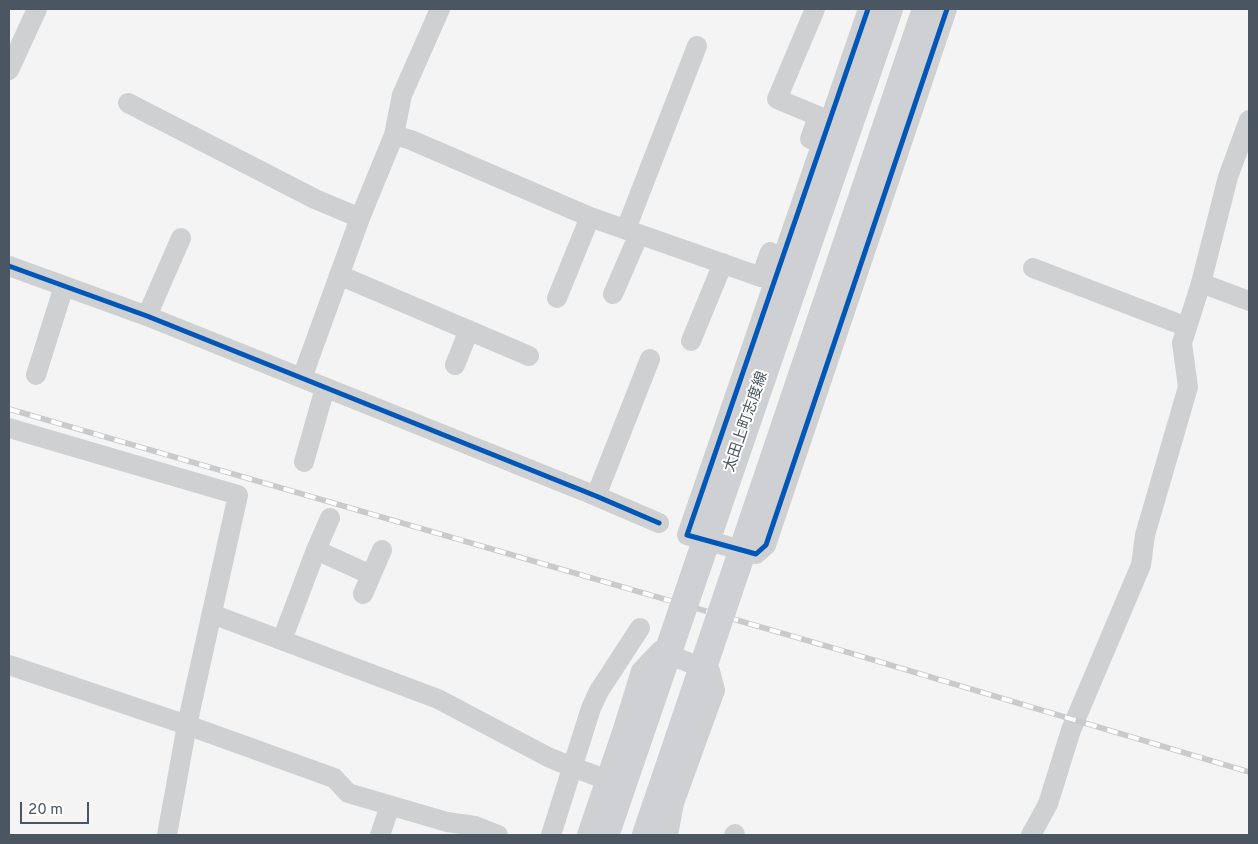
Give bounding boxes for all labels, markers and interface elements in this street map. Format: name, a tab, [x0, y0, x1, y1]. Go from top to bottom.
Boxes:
street label: 太田上町志度線	[721, 369, 773, 475]
scale bar	[22, 792, 91, 824]
text: 20 m	[28, 801, 63, 820]

